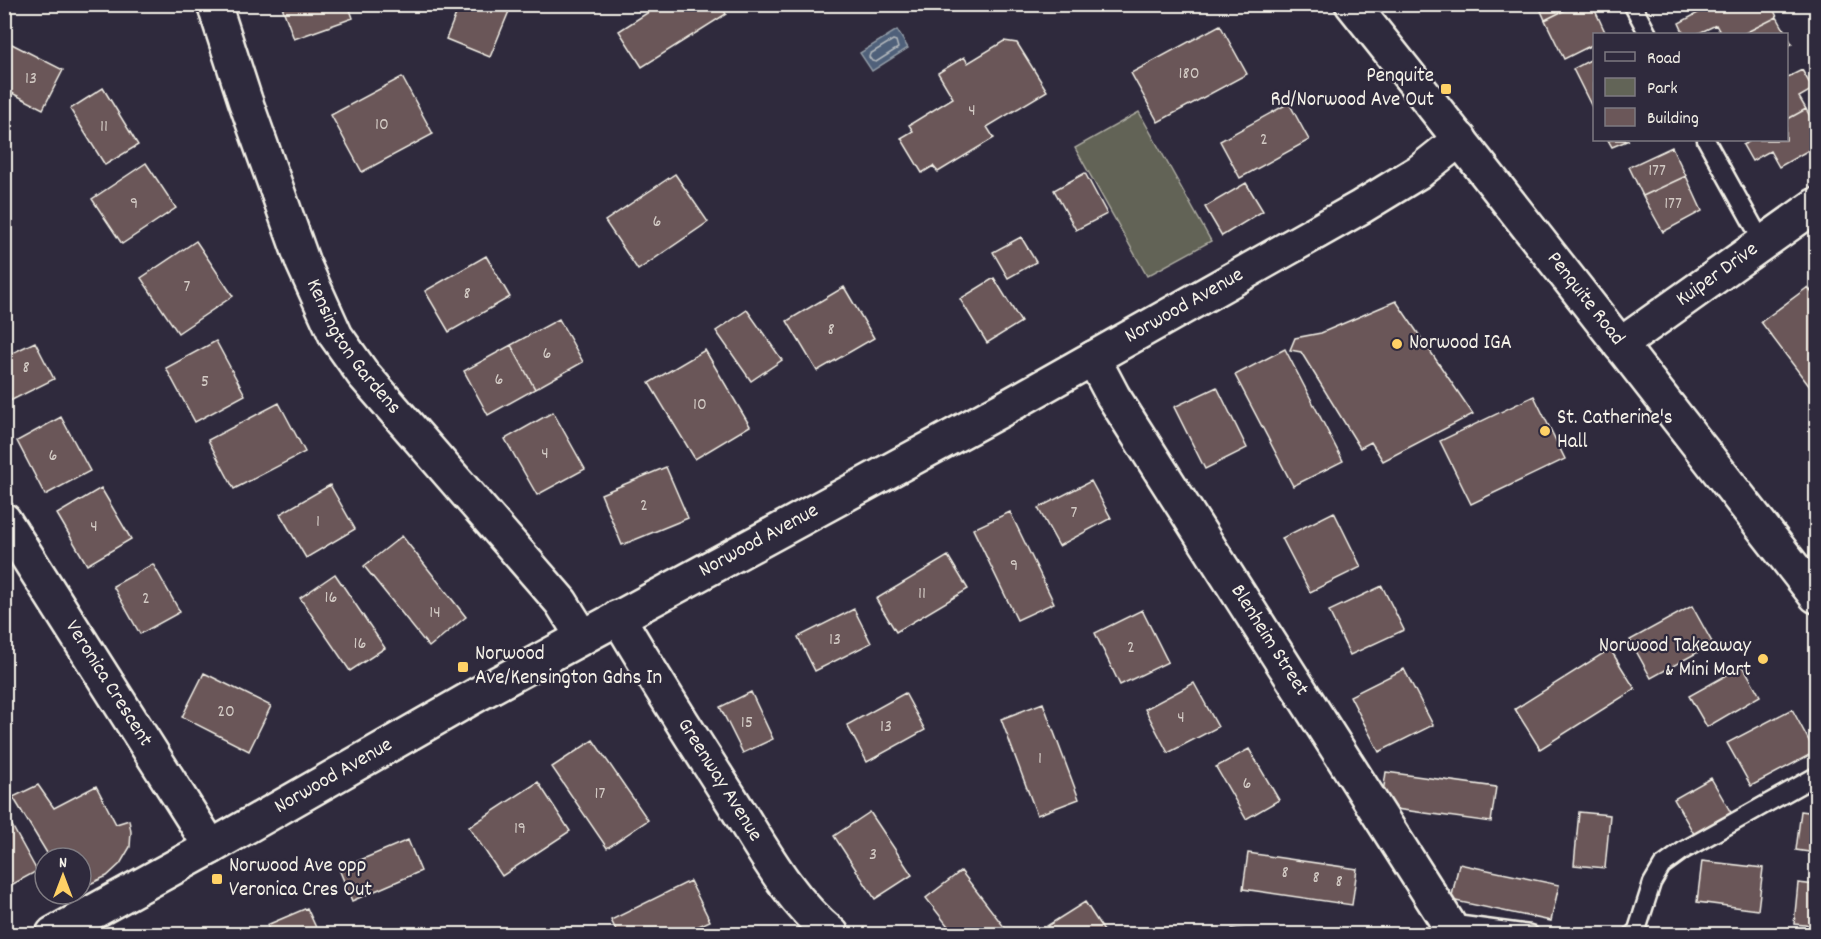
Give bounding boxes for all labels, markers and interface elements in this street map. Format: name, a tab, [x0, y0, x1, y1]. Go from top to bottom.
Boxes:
legend	[1593, 33, 1788, 141]
text: Road	[1647, 47, 1681, 72]
house number: 180	[1179, 62, 1199, 87]
place label: Penquite Rd/Norwood Ave Out	[1270, 62, 1434, 116]
house number: 13	[25, 67, 37, 92]
text: Park	[1647, 77, 1678, 102]
marker: Penquite Rd/Norwood Ave Out	[1439, 82, 1453, 96]
house number: 4	[968, 99, 976, 124]
text: Building	[1647, 107, 1699, 132]
house number: 10	[375, 113, 389, 138]
house number: 11	[100, 115, 108, 140]
house number: 2	[1260, 128, 1268, 153]
house number: 177	[1648, 159, 1666, 184]
house number: 9	[130, 192, 138, 217]
house number: 177	[1664, 192, 1682, 217]
house number: 6	[653, 210, 661, 235]
street label: Kuiper Drive	[1670, 236, 1765, 315]
street label: Penquite Road	[1539, 246, 1631, 353]
street label: Norwood Avenue	[1120, 261, 1249, 352]
street label: Kensington Gardens	[297, 274, 407, 422]
house number: 7	[184, 275, 191, 300]
house number: 8	[463, 282, 471, 307]
house number: 8	[827, 318, 835, 343]
place label: Norwood IGA	[1409, 329, 1512, 359]
marker: Norwood IGA	[1390, 337, 1404, 351]
house number: 6	[543, 342, 551, 367]
house number: 8	[22, 356, 30, 381]
house number: 6	[495, 368, 503, 393]
house number: 5	[201, 370, 209, 395]
house number: 10	[693, 393, 707, 418]
place label: St. Catherine's Hall	[1557, 404, 1673, 458]
marker: St. Catherine's Hall	[1538, 424, 1552, 438]
house number: 4	[541, 442, 549, 467]
house number: 6	[49, 444, 57, 469]
house number: 2	[640, 494, 648, 519]
street label: Norwood Avenue	[694, 497, 824, 586]
house number: 7	[1071, 501, 1078, 526]
house number: 1	[316, 510, 320, 535]
house number: 4	[90, 515, 98, 540]
house number: 9	[1010, 554, 1018, 579]
street label: Blenheim Street	[1222, 579, 1315, 703]
house number: 11	[918, 582, 926, 607]
house number: 16	[325, 586, 337, 611]
house number: 2	[142, 587, 150, 612]
house number: 14	[429, 601, 441, 626]
street label: Veronica Crescent	[56, 615, 159, 753]
house number: 13	[829, 628, 841, 653]
house number: 16	[354, 632, 366, 657]
place label: Norwood Takeaway & Mini Mart	[1599, 632, 1751, 686]
house number: 2	[1127, 636, 1135, 661]
place label: Norwood Ave/Kensington Gdns In	[475, 640, 662, 694]
marker: Norwood Takeaway & Mini Mart	[1756, 652, 1770, 666]
marker: Norwood Ave/Kensington Gdns In	[456, 660, 470, 674]
house number: 20	[217, 700, 235, 725]
house number: 4	[1177, 706, 1185, 731]
house number: 15	[741, 711, 753, 736]
street label: Greenway Avenue	[669, 713, 769, 848]
house number: 13	[880, 715, 892, 740]
street label: Norwood Avenue	[269, 731, 399, 822]
house number: 1	[1038, 747, 1042, 772]
house number: 6	[1243, 772, 1251, 797]
house number: 17	[595, 782, 606, 807]
house number: 19	[514, 817, 526, 842]
house number: 3	[869, 843, 877, 868]
north arrow	[33, 846, 93, 906]
text: N	[59, 852, 67, 875]
place label: Norwood Ave opp Veronica Cres Out	[229, 852, 372, 906]
house number: 8	[1281, 861, 1289, 886]
house number: 8	[1312, 866, 1320, 891]
house number: 8	[1335, 870, 1343, 895]
marker: Norwood Ave opp Veronica Cres Out	[210, 872, 224, 886]

